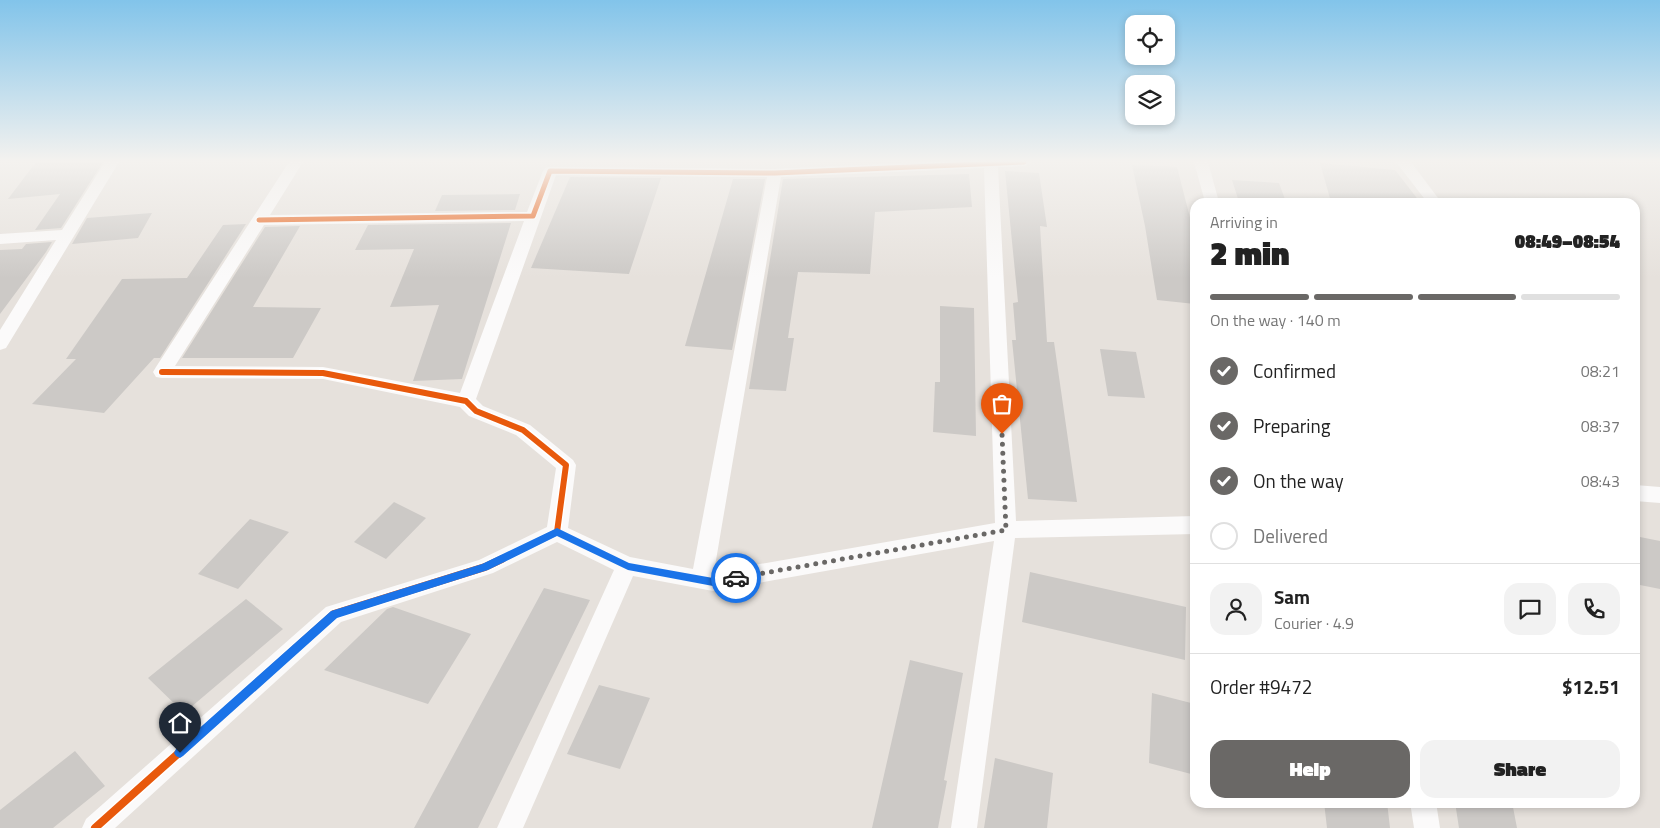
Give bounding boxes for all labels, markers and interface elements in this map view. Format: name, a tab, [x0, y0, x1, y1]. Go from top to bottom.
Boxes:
map controls	[1125, 15, 1175, 125]
button: locate	[1125, 15, 1175, 65]
button: layers	[1125, 75, 1175, 125]
text: Arriving in	[1210, 210, 1278, 234]
text: 08:49–08:54	[1515, 226, 1620, 255]
text: 2 min	[1210, 229, 1290, 277]
text: On the way · 140 m	[1210, 308, 1341, 332]
text: Confirmed	[1253, 356, 1336, 385]
icon: check	[1210, 357, 1238, 385]
text: 08:21	[1581, 359, 1620, 383]
pin	[981, 383, 1023, 434]
icon: bag	[988, 390, 1016, 418]
text: Preparing	[1253, 411, 1330, 440]
icon: check	[1210, 412, 1238, 440]
text: 08:37	[1581, 414, 1620, 438]
text: On the way	[1253, 466, 1344, 495]
icon: check	[1210, 467, 1238, 495]
text: 08:43	[1581, 469, 1620, 493]
text: Delivered	[1253, 521, 1328, 550]
courier	[711, 553, 761, 603]
icon: car	[722, 564, 750, 592]
text: Sam	[1274, 582, 1310, 611]
button: person	[1210, 583, 1262, 635]
button: chat	[1504, 583, 1556, 635]
button: phone	[1568, 583, 1620, 635]
text: Courier · 4.9	[1274, 611, 1354, 635]
text: Order #9472	[1210, 672, 1312, 701]
text: $12.51	[1562, 672, 1620, 701]
pin	[159, 702, 201, 753]
icon: home	[166, 709, 194, 737]
button: Help	[1210, 740, 1410, 798]
button: Share	[1420, 740, 1620, 798]

